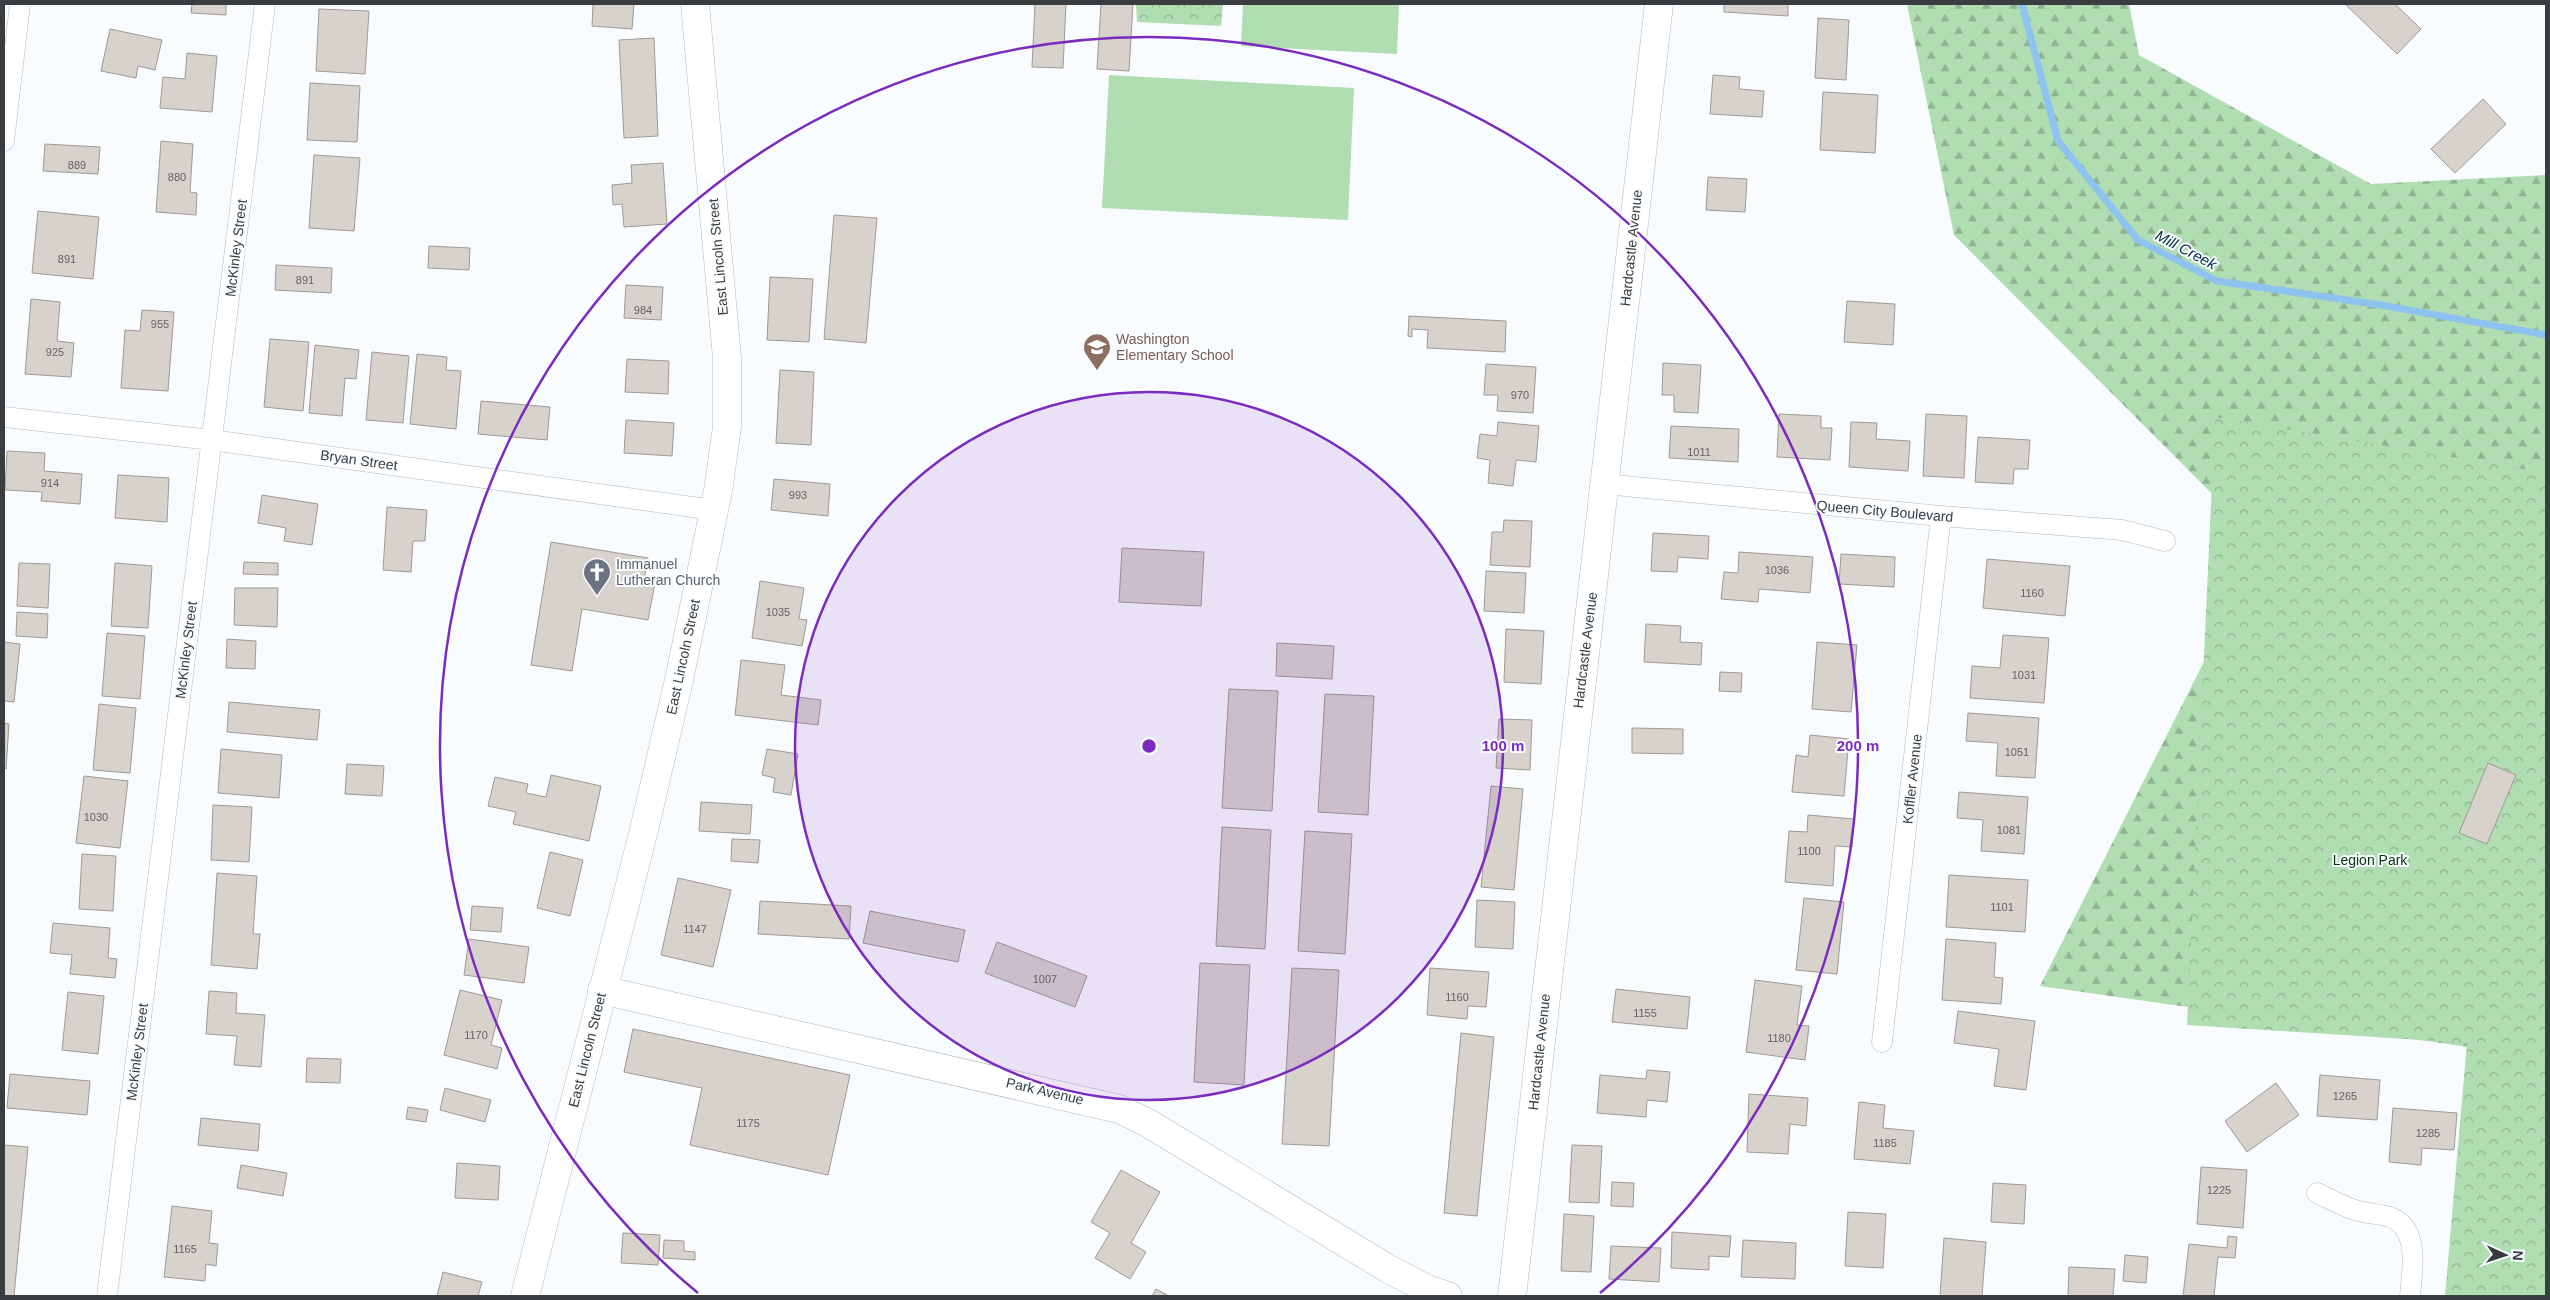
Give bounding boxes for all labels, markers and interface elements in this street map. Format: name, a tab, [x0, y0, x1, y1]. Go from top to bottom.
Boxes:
house number: 889	[68, 159, 86, 171]
house number: 880	[168, 171, 186, 183]
street label: Hardcastle Avenue	[1617, 189, 1645, 307]
street label: McKinley Street	[222, 198, 250, 298]
street label: East Lincoln Street	[705, 198, 731, 316]
water label: Mill Creek	[2153, 226, 2221, 273]
house number: 891	[58, 253, 76, 265]
house number: 891	[296, 274, 314, 286]
house number: 984	[634, 304, 652, 316]
house number: 955	[151, 318, 169, 330]
place label: Washington Elementary School	[1116, 331, 1234, 363]
school or university icon: Washington Elementary School	[1082, 332, 1112, 371]
house number: 925	[46, 346, 64, 358]
house number: 970	[1511, 389, 1529, 401]
house number: 1011	[1687, 446, 1711, 458]
street label: Bryan Street	[319, 447, 399, 473]
house number: 914	[41, 477, 59, 489]
house number: 993	[789, 489, 807, 501]
street label: Queen City Boulevard	[1816, 497, 1954, 525]
place label: Immanuel Lutheran Church	[616, 556, 720, 588]
church icon: Immanuel Lutheran Church	[582, 557, 612, 596]
house number: 1036	[1765, 564, 1789, 576]
house number: 1160	[2020, 587, 2044, 599]
street label: Hardcastle Avenue	[1570, 591, 1600, 709]
street label: East Lincoln Street	[663, 598, 703, 716]
street label: McKinley Street	[172, 600, 200, 700]
house number: 1035	[766, 606, 790, 618]
house number: 1031	[2012, 669, 2036, 681]
street label: Koffler Avenue	[1899, 733, 1925, 825]
centre of rings	[1140, 737, 1158, 755]
text: 100 m	[1482, 737, 1524, 754]
text: 200 m	[1837, 737, 1879, 754]
house number: 1051	[2005, 746, 2029, 758]
house number: 1030	[84, 811, 108, 823]
house number: 1081	[1997, 824, 2021, 836]
house number: 1100	[1797, 845, 1821, 857]
park label: Legion Park	[2333, 852, 2408, 868]
house number: 1101	[1990, 901, 2014, 913]
house number: 1147	[683, 923, 707, 935]
house number: 1007	[1033, 973, 1057, 985]
street label: East Lincoln Street	[565, 991, 609, 1109]
house number: 1160	[1445, 991, 1469, 1003]
street label: Hardcastle Avenue	[1525, 993, 1553, 1111]
street label: McKinley Street	[123, 1002, 151, 1102]
house number: 1155	[1633, 1007, 1657, 1019]
house number: 1170	[464, 1029, 488, 1041]
house number: 1180	[1767, 1032, 1791, 1044]
street label: Park Avenue	[1005, 1074, 1086, 1108]
house number: 1265	[2333, 1090, 2357, 1102]
house number: 1175	[736, 1117, 760, 1129]
house number: 1285	[2416, 1127, 2440, 1139]
house number: 1185	[1873, 1137, 1897, 1149]
house number: 1225	[2207, 1184, 2231, 1196]
north arrow	[2480, 1230, 2530, 1280]
house number: 1165	[173, 1243, 197, 1255]
text: N	[2510, 1250, 2526, 1261]

